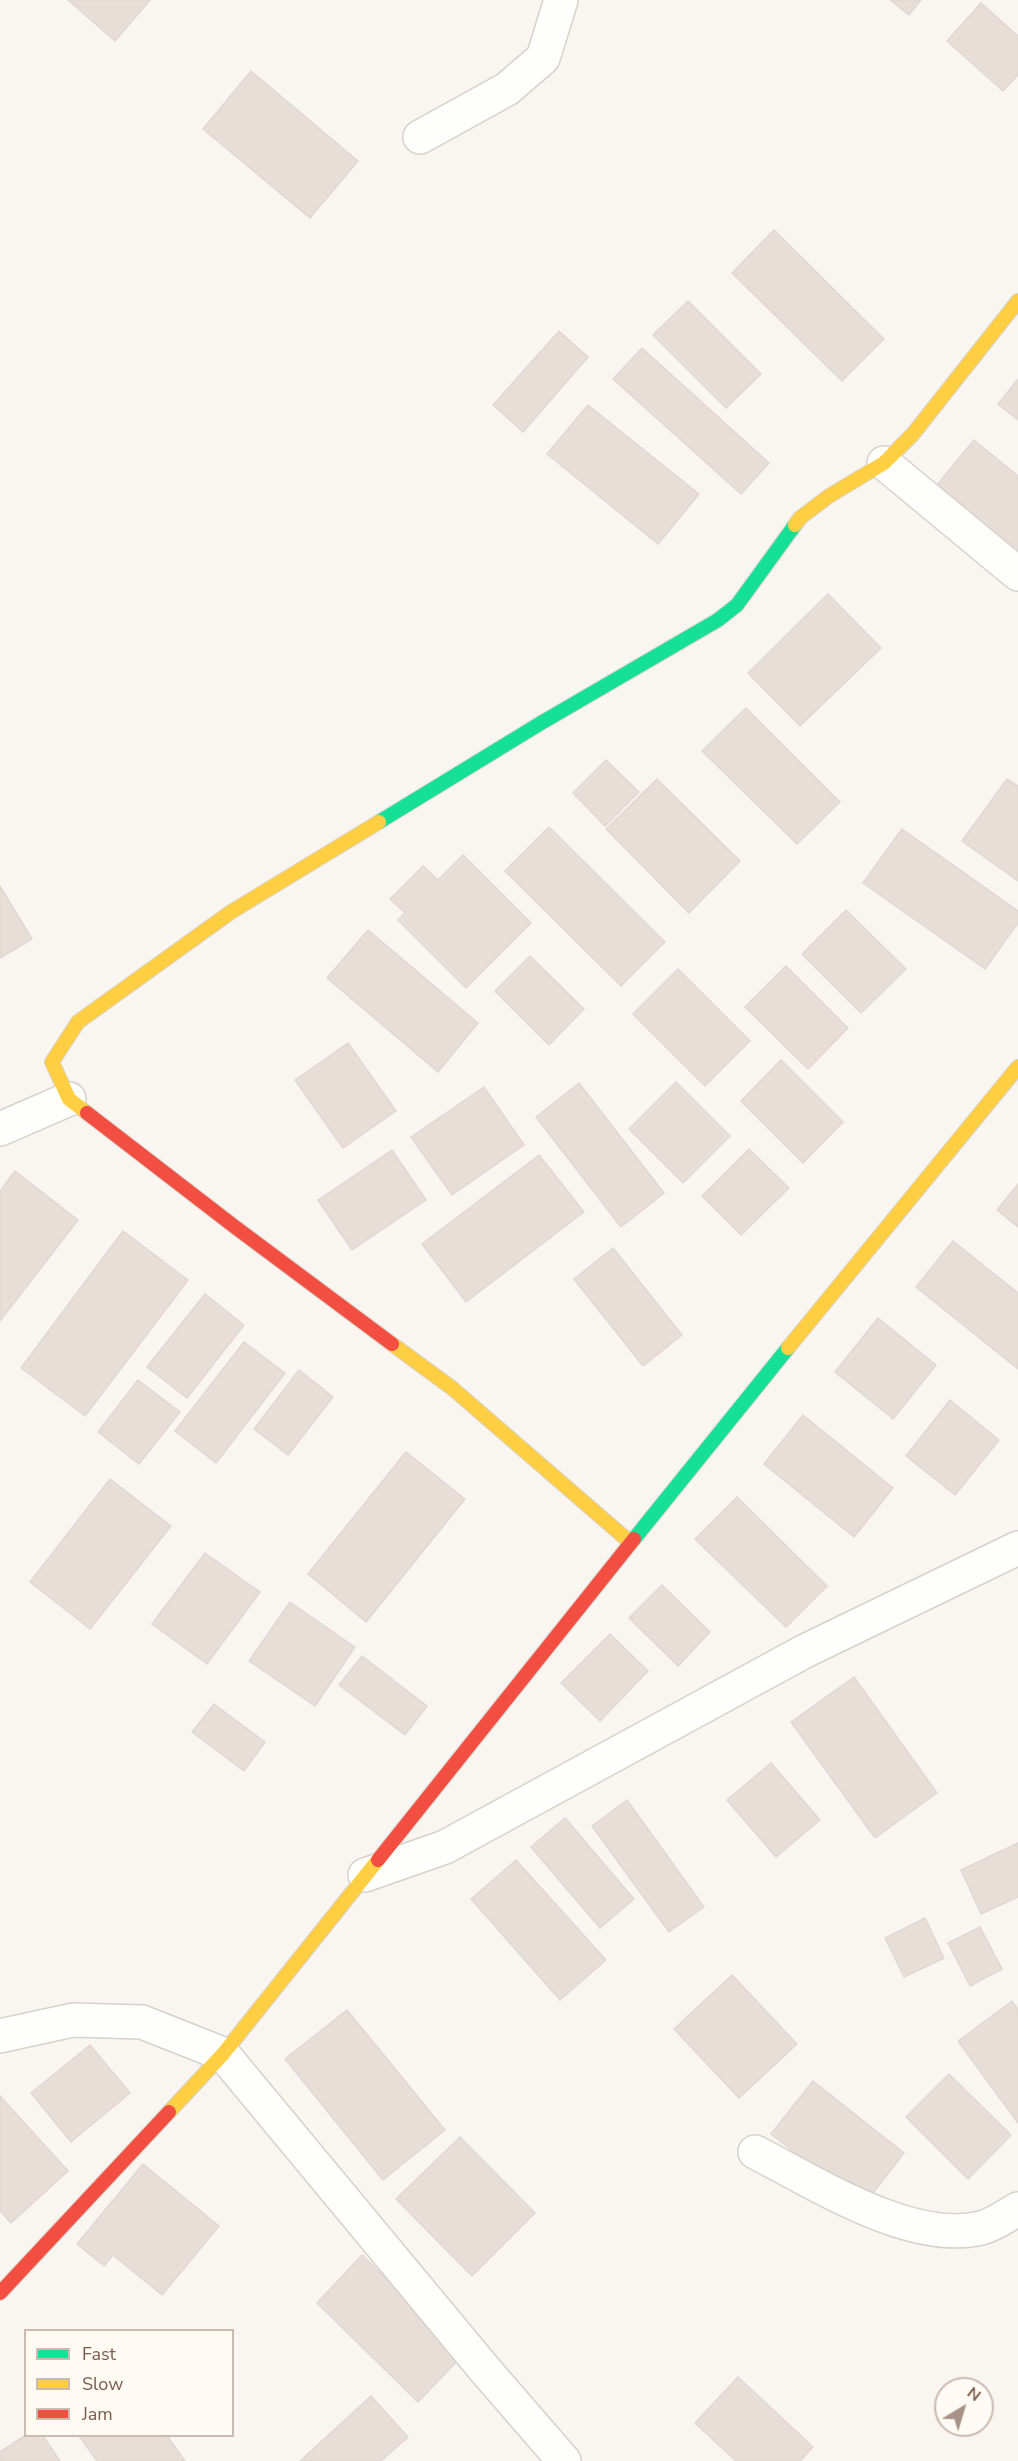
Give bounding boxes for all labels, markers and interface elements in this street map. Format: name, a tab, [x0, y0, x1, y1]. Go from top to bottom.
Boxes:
legend	[24, 2329, 234, 2437]
text: Fast	[82, 2342, 116, 2366]
text: Slow	[82, 2372, 123, 2396]
north arrow	[934, 2377, 994, 2437]
text: N	[962, 2382, 985, 2407]
text: Jam	[82, 2402, 113, 2426]

